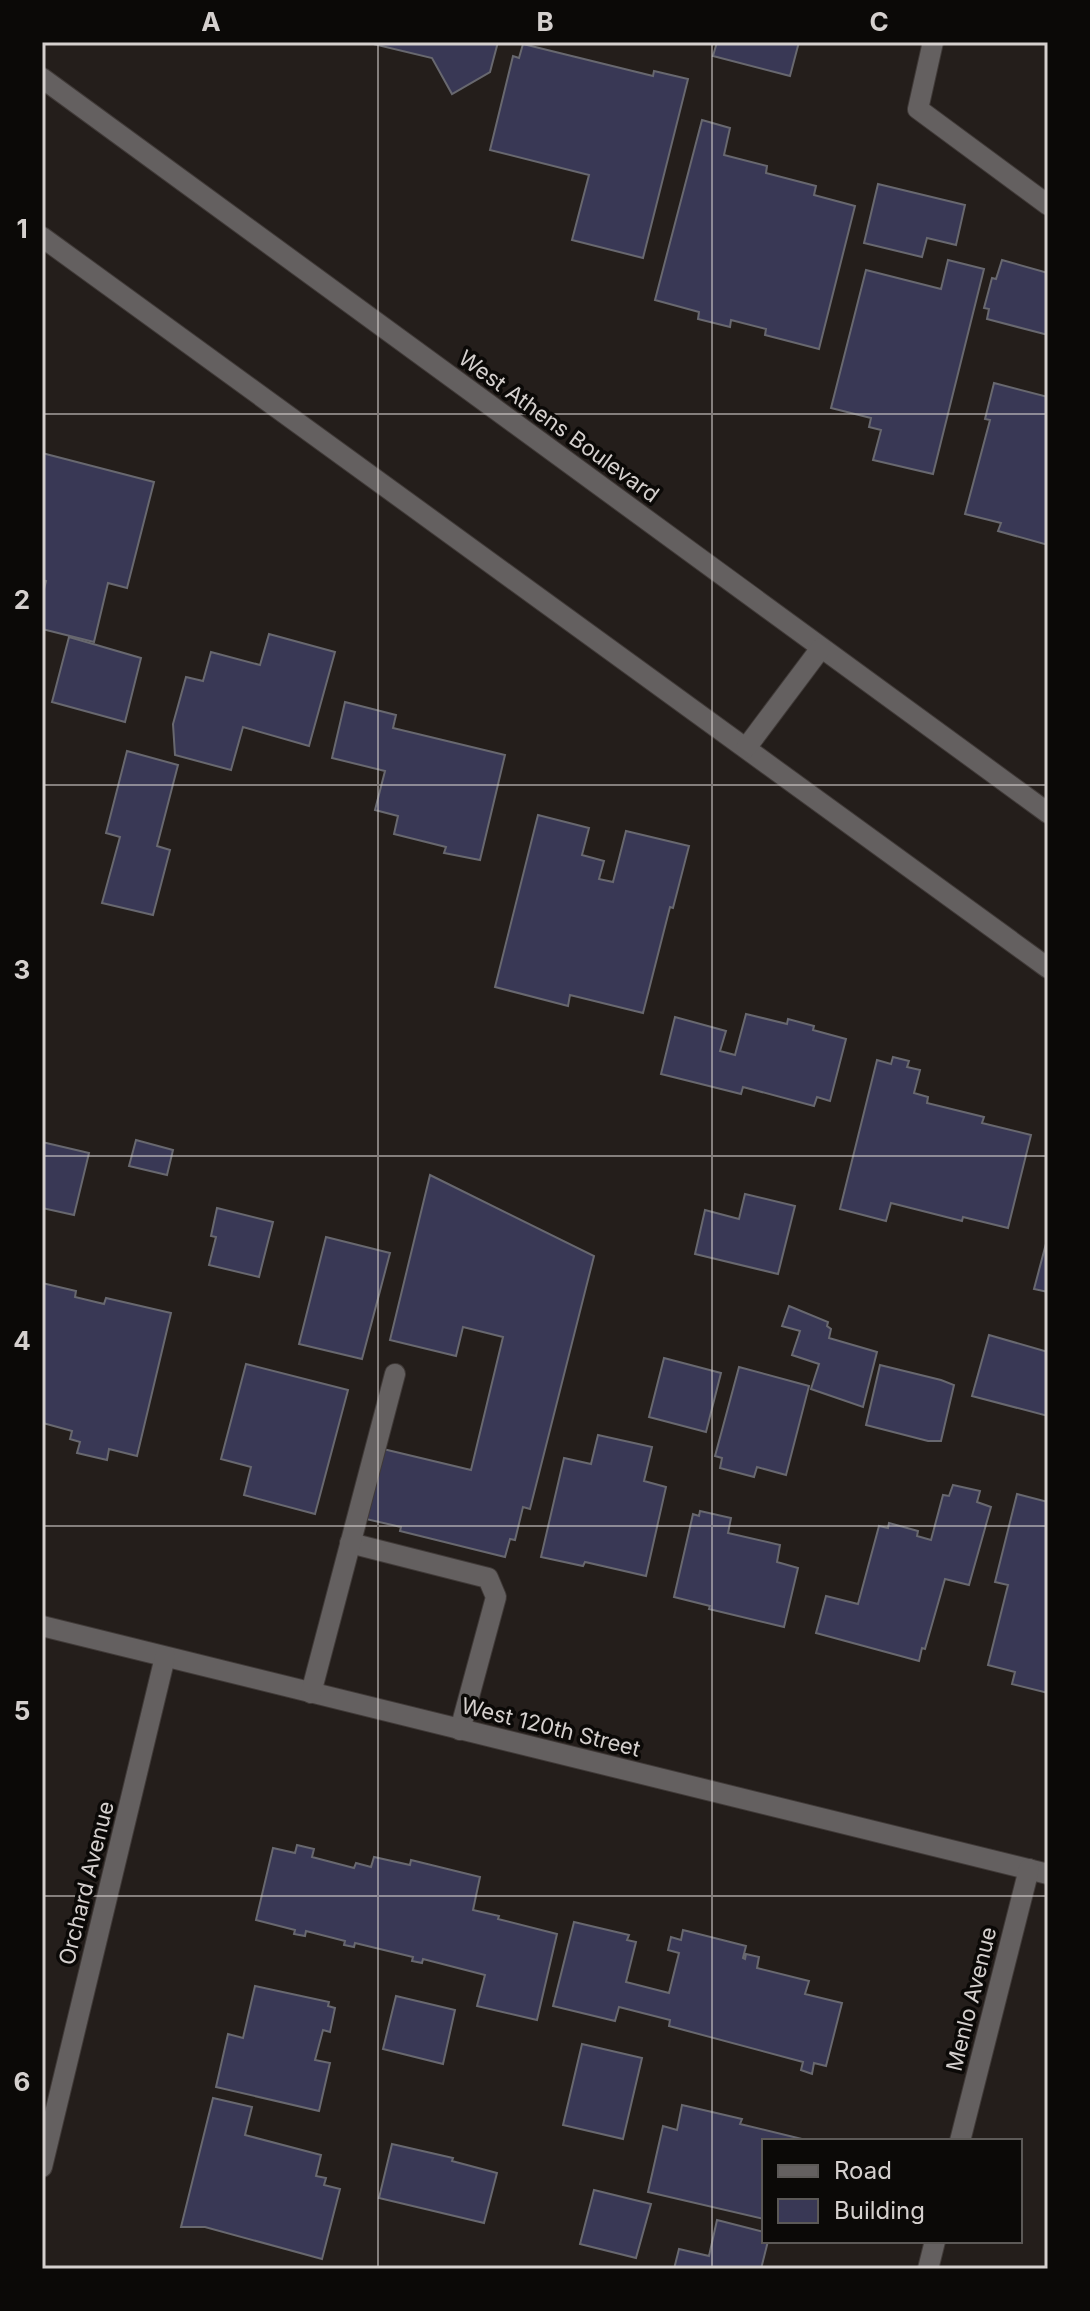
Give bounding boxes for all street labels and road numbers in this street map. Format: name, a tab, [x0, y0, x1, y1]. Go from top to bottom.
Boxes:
street label: West Athens Boulevard	[454, 345, 664, 507]
street label: West 120th Street	[459, 1692, 643, 1762]
street label: Orchard Avenue	[53, 1799, 119, 1967]
street label: Menlo Avenue	[941, 1924, 1001, 2074]

